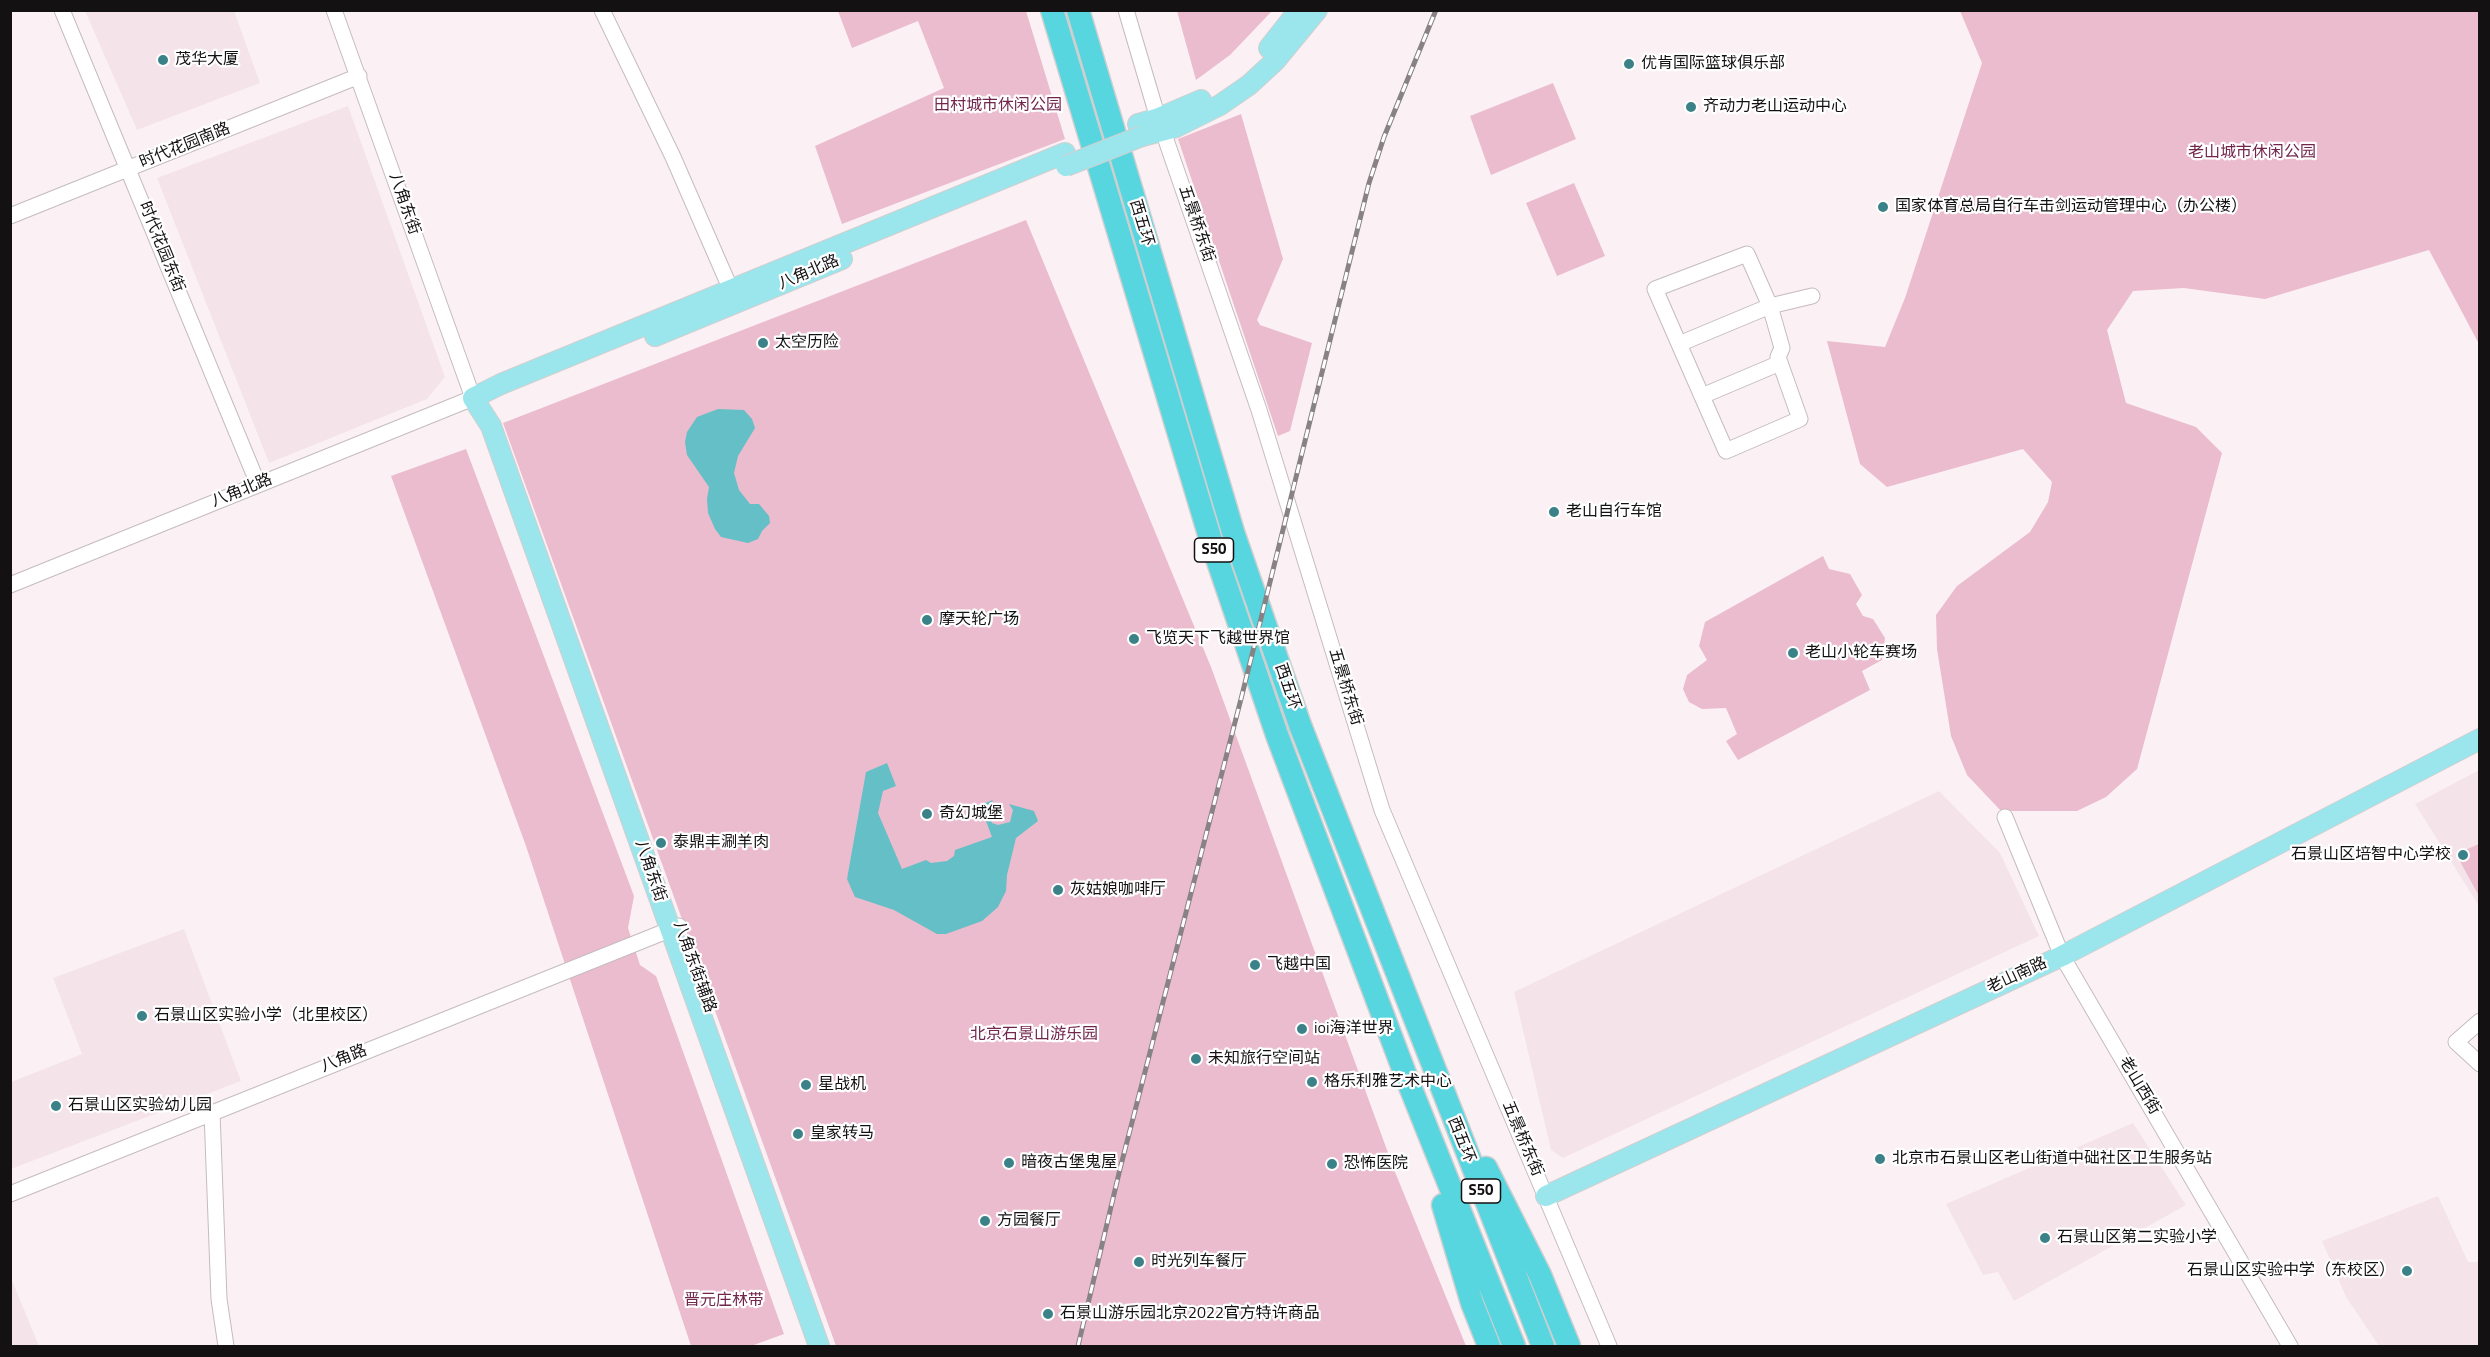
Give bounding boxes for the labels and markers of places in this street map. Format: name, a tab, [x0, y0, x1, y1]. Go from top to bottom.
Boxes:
place label: 茂华大厦	[175, 50, 239, 70]
marker: 茂华大厦	[156, 53, 170, 67]
place label: 优肯国际篮球俱乐部	[1641, 54, 1785, 74]
marker: 优肯国际篮球俱乐部	[1622, 57, 1636, 71]
place label: 齐动力老山运动中心	[1703, 97, 1847, 117]
marker: 齐动力老山运动中心	[1684, 100, 1698, 114]
place label: 国家体育总局自行车击剑运动管理中心（办公楼）	[1895, 197, 2247, 217]
marker: 国家体育总局自行车击剑运动管理中心（办公楼）	[1876, 200, 1890, 214]
place label: 太空历险	[775, 333, 839, 353]
marker: 太空历险	[756, 336, 770, 350]
place label: 老山自行车馆	[1566, 502, 1662, 522]
marker: 老山自行车馆	[1547, 505, 1561, 519]
place label: 摩天轮广场	[939, 610, 1019, 630]
marker: 摩天轮广场	[920, 613, 934, 627]
place label: 飞览天下飞越世界馆	[1146, 629, 1290, 649]
marker: 飞览天下飞越世界馆	[1127, 632, 1141, 646]
place label: 老山小轮车赛场	[1805, 643, 1917, 663]
marker: 老山小轮车赛场	[1786, 646, 1800, 660]
place label: 奇幻城堡	[939, 804, 1003, 824]
marker: 奇幻城堡	[920, 807, 934, 821]
place label: 泰鼎丰涮羊肉	[673, 833, 769, 853]
marker: 泰鼎丰涮羊肉	[654, 836, 668, 850]
place label: 石景山区培智中心学校	[2291, 845, 2451, 865]
marker: 石景山区培智中心学校	[2456, 848, 2470, 862]
place label: 灰姑娘咖啡厅	[1070, 880, 1166, 900]
marker: 灰姑娘咖啡厅	[1051, 883, 1065, 897]
place label: 飞越中国	[1267, 955, 1331, 975]
marker: 飞越中国	[1248, 958, 1262, 972]
place label: 石景山区实验小学（北里校区）	[154, 1006, 378, 1026]
marker: 石景山区实验小学（北里校区）	[135, 1009, 149, 1023]
place label: ioi海洋世界	[1314, 1019, 1393, 1039]
marker: ioi海洋世界	[1295, 1022, 1309, 1036]
place label: 未知旅行空间站	[1208, 1049, 1320, 1069]
marker: 未知旅行空间站	[1189, 1052, 1203, 1066]
place label: 格乐利雅艺术中心	[1324, 1072, 1452, 1092]
place label: 星战机	[818, 1075, 866, 1095]
marker: 格乐利雅艺术中心	[1305, 1075, 1319, 1089]
marker: 星战机	[799, 1078, 813, 1092]
place label: 石景山区实验幼儿园	[68, 1096, 212, 1116]
marker: 石景山区实验幼儿园	[49, 1099, 63, 1113]
place label: 皇家转马	[810, 1124, 874, 1144]
marker: 皇家转马	[791, 1127, 805, 1141]
place label: 北京市石景山区老山街道中础社区卫生服务站	[1892, 1149, 2212, 1169]
marker: 北京市石景山区老山街道中础社区卫生服务站	[1873, 1152, 1887, 1166]
place label: 暗夜古堡鬼屋	[1021, 1153, 1117, 1173]
place label: 恐怖医院	[1344, 1154, 1408, 1174]
marker: 暗夜古堡鬼屋	[1002, 1156, 1016, 1170]
marker: 恐怖医院	[1325, 1157, 1339, 1171]
place label: 方园餐厅	[997, 1211, 1061, 1231]
marker: 方园餐厅	[978, 1214, 992, 1228]
place label: 石景山区第二实验小学	[2057, 1228, 2217, 1248]
marker: 石景山区第二实验小学	[2038, 1231, 2052, 1245]
place label: 时光列车餐厅	[1151, 1252, 1247, 1272]
marker: 时光列车餐厅	[1132, 1255, 1146, 1269]
place label: 石景山区实验中学（东校区）	[2187, 1261, 2395, 1281]
marker: 石景山区实验中学（东校区）	[2400, 1264, 2414, 1278]
place label: 石景山游乐园北京2022官方特许商品	[1060, 1304, 1320, 1324]
marker: 石景山游乐园北京2022官方特许商品	[1041, 1307, 1055, 1321]

